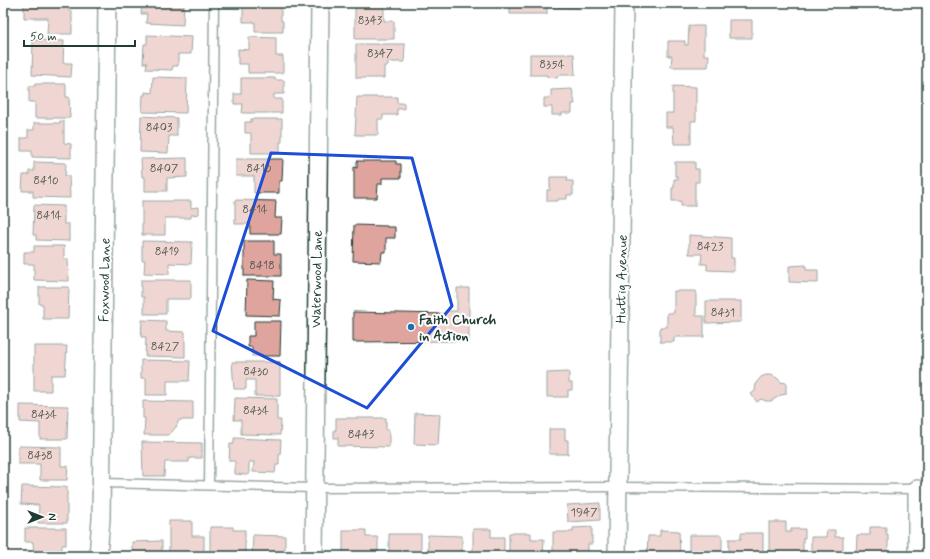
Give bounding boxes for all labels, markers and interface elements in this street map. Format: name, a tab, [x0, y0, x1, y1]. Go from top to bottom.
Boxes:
house number: 8343	[358, 13, 383, 29]
scale bar	[24, 22, 135, 48]
text: 50 m	[30, 29, 57, 45]
house number: 8347	[367, 46, 393, 62]
house number: 8354	[539, 57, 565, 73]
house number: 8403	[146, 120, 173, 136]
house number: 8407	[150, 161, 178, 177]
house number: 8410	[246, 161, 272, 177]
house number: 8410	[33, 173, 59, 189]
house number: 8414	[242, 202, 268, 218]
house number: 8414	[36, 208, 62, 224]
street label: Waterwood Lane	[307, 230, 327, 328]
street label: Huttig Avenue	[612, 235, 632, 324]
street label: Foxwood Lane	[95, 238, 115, 322]
house number: 8423	[697, 239, 724, 255]
house number: 8419	[155, 244, 179, 260]
house number: 8418	[249, 258, 275, 274]
house number: 8431	[711, 305, 735, 321]
place label: Faith Church in Action	[419, 311, 496, 345]
marker: Faith Church in Action	[406, 322, 416, 332]
house number: 8427	[151, 339, 179, 355]
house number: 8430	[243, 364, 269, 380]
house number: 8434	[243, 403, 269, 419]
house number: 8434	[31, 407, 57, 423]
house number: 8443	[348, 427, 375, 443]
house number: 8438	[27, 448, 53, 464]
north arrow	[22, 497, 62, 537]
house number: 1947	[571, 505, 597, 521]
text: N	[44, 513, 58, 521]

